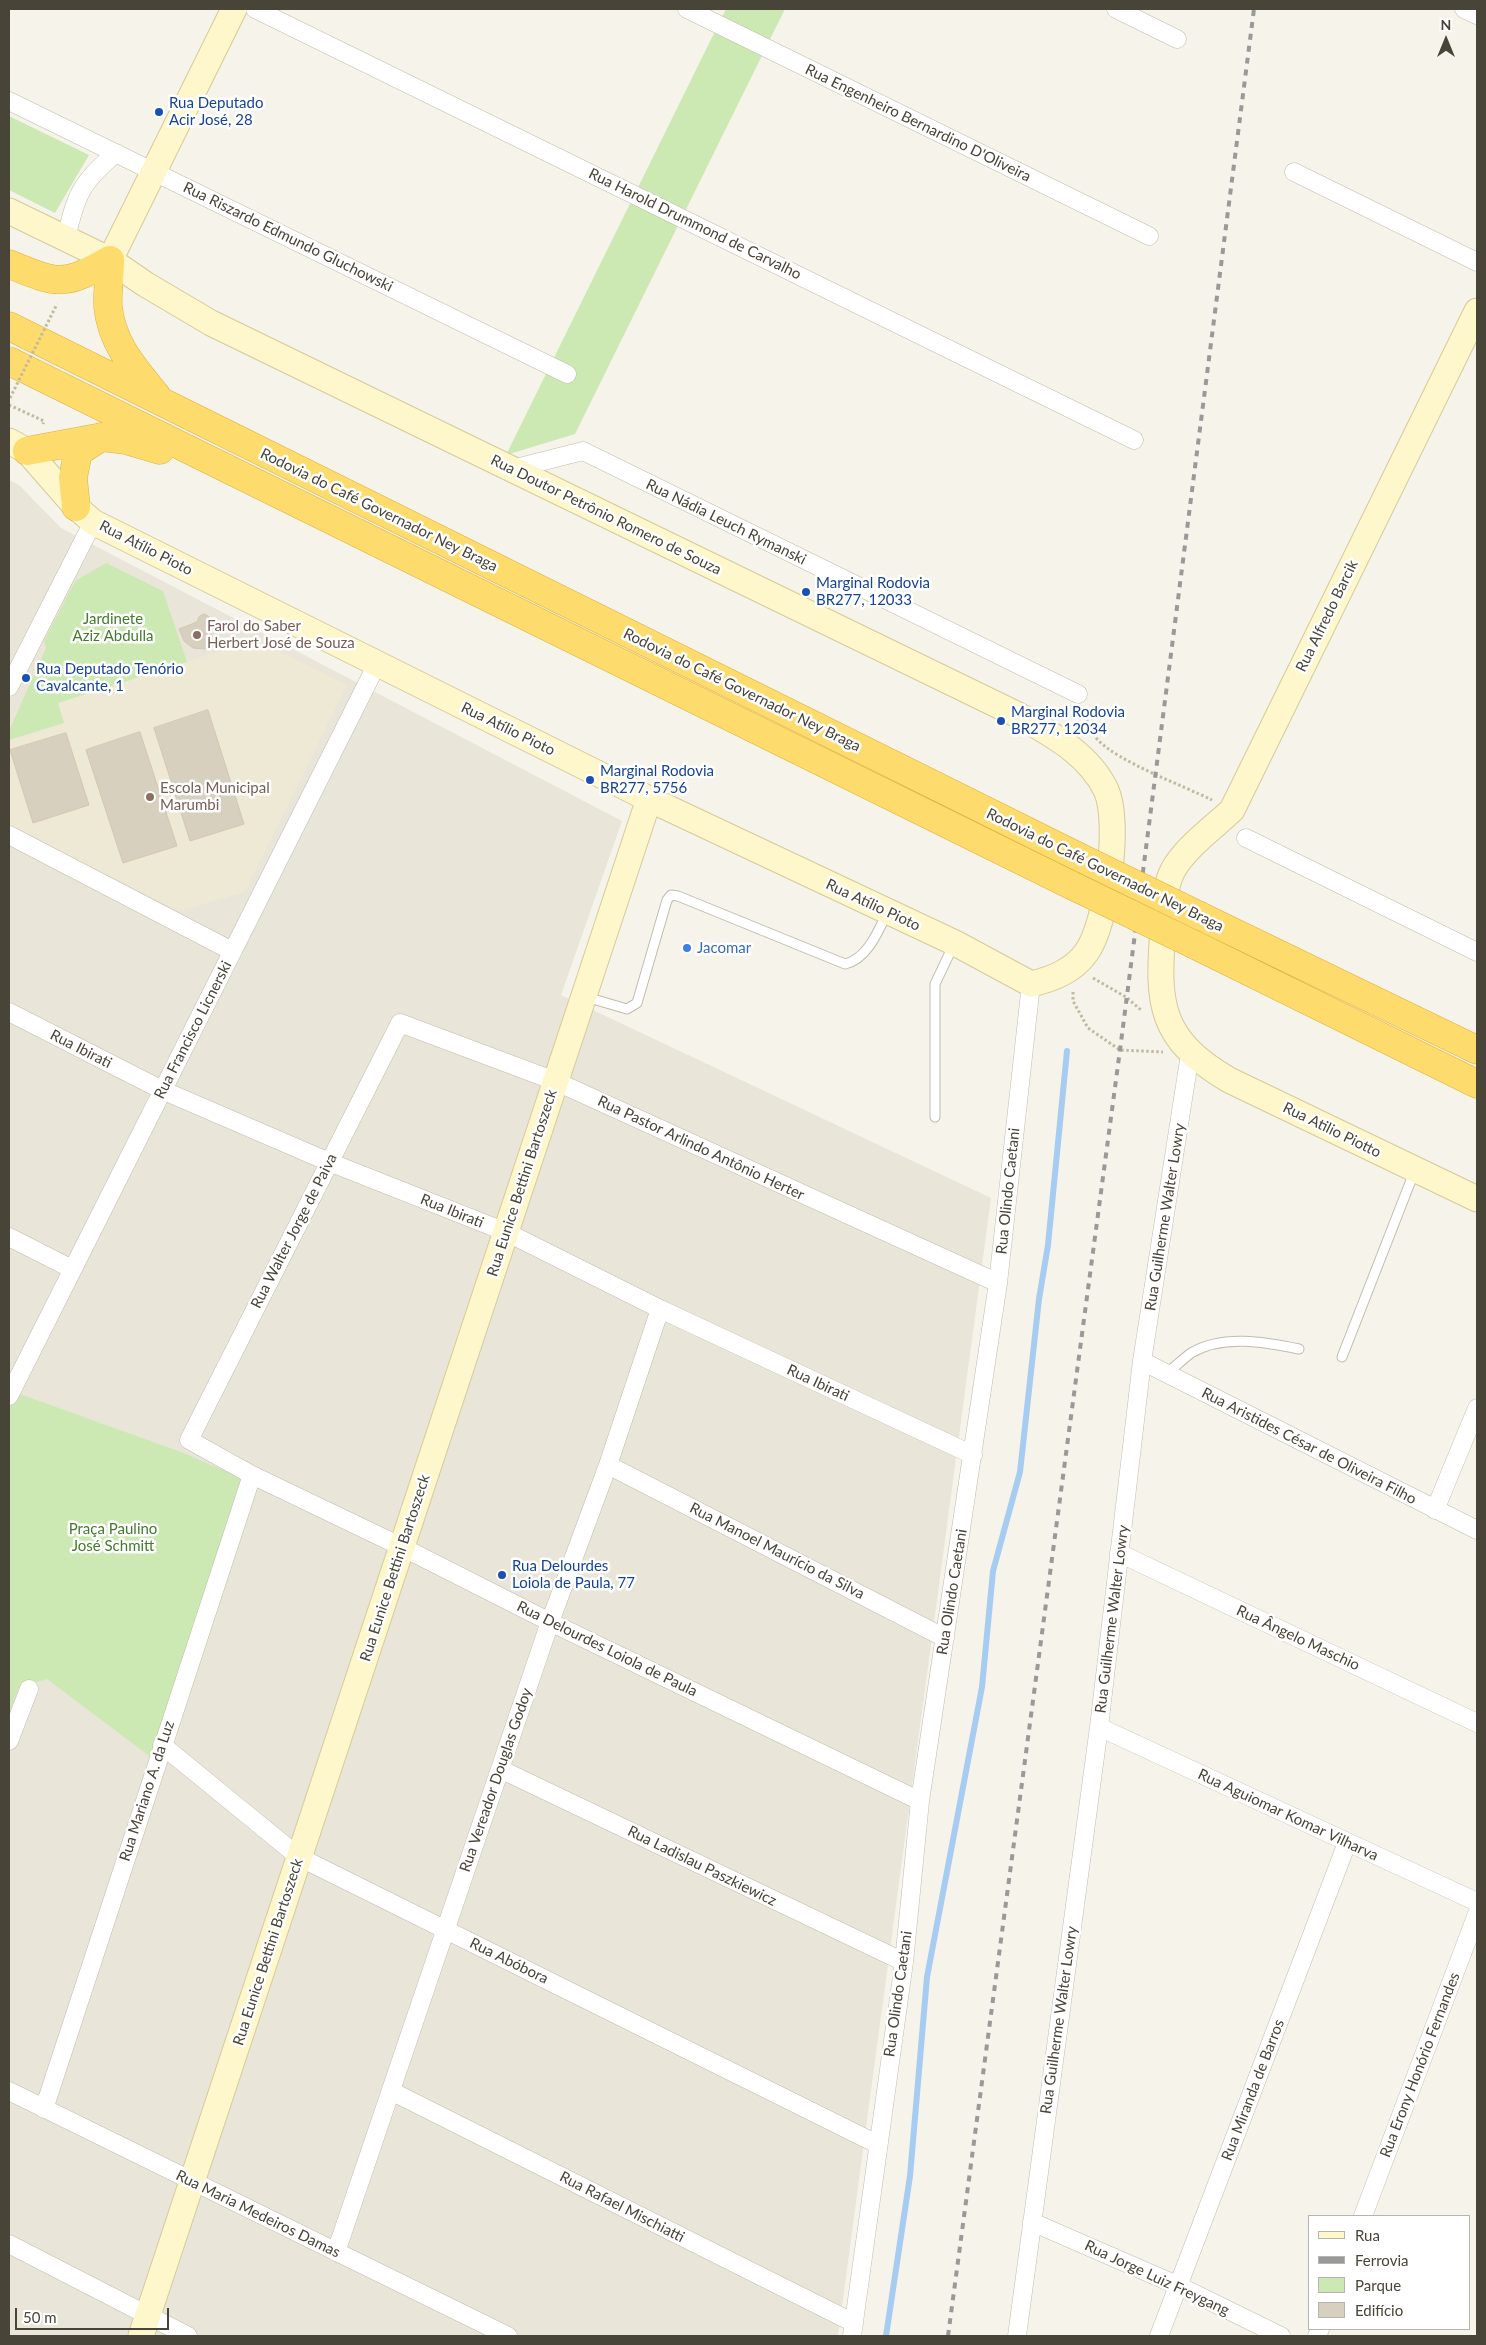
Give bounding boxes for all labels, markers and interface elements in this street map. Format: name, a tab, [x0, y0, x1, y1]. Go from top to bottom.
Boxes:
north arrow	[1421, 15, 1471, 65]
text: N	[1441, 16, 1451, 33]
street label: Rua Engenheiro Bernardino D'Oliveira	[802, 60, 1034, 186]
place label: Rua Deputado Acir José, 28	[169, 94, 263, 129]
marker: Rua Deputado Acir José, 28	[153, 106, 165, 118]
street label: Rua Harold Drummond de Carvalho	[586, 165, 804, 283]
street label: Rua Riszardo Edmundo Gluchowski	[180, 178, 396, 296]
street label: Rodovia do Café Governador Ney Braga	[257, 445, 501, 575]
street label: Rua Doutor Petrônio Romero de Souza	[488, 451, 724, 579]
street label: Rua Nádia Leuch Rymanski	[643, 475, 809, 569]
street label: Rua Atílio Pioto	[96, 517, 196, 579]
street label: Rua Alfredo Barcik	[1292, 557, 1362, 675]
place label: Marginal Rodovia BR277, 12033	[816, 574, 930, 609]
marker: Marginal Rodovia BR277, 12033	[800, 586, 812, 598]
park label: Jardinete Aziz Abdulla	[73, 610, 153, 645]
place label: Farol do Saber Herbert José de Souza	[207, 617, 355, 652]
street label: Rodovia do Café Governador Ney Braga	[620, 625, 864, 755]
marker: Farol do Saber Herbert José de Souza	[191, 629, 203, 641]
place label: Rua Deputado Tenório Cavalcante, 1	[36, 660, 184, 695]
marker: Rua Deputado Tenório Cavalcante, 1	[20, 672, 32, 684]
street label: Rua Atílio Pioto	[458, 699, 558, 759]
place label: Marginal Rodovia BR277, 12034	[1011, 703, 1125, 738]
marker: Marginal Rodovia BR277, 12034	[995, 715, 1007, 727]
place label: Marginal Rodovia BR277, 5756	[600, 762, 714, 797]
marker: Marginal Rodovia BR277, 5756	[584, 774, 596, 786]
place label: Escola Municipal Marumbi	[160, 779, 270, 814]
marker: Escola Municipal Marumbi	[144, 791, 156, 803]
street label: Rodovia do Café Governador Ney Braga	[983, 805, 1227, 935]
street label: Rua Atílio Pioto	[823, 875, 923, 935]
place label: Jacomar	[697, 939, 751, 957]
marker: Jacomar	[681, 942, 693, 954]
street label: Rua Francisco Licnerski	[150, 958, 236, 1102]
street label: Rua Ibirati	[47, 1026, 115, 1072]
street label: Rua Eunice Bettini Bartoszeck	[483, 1087, 561, 1279]
street label: Rua Pastor Arlindo Antônio Herter	[595, 1092, 807, 1204]
street label: Rua Atilio Piotto	[1280, 1098, 1384, 1162]
street label: Rua Guilherme Walter Lowry	[1141, 1122, 1189, 1312]
street label: Rua Olindo Caetani	[992, 1127, 1024, 1255]
street label: Rua Walter Jorge de Paiva	[247, 1151, 341, 1311]
street label: Rua Ibirati	[418, 1190, 486, 1232]
street label: Rua Ibirati	[784, 1361, 852, 1405]
street label: Rua Aristides César de Oliveira Filho	[1199, 1384, 1419, 1508]
street label: Rua Eunice Bettini Bartoszeck	[356, 1472, 434, 1664]
street label: Rua Manoel Maurício da Silva	[687, 1499, 867, 1603]
park label: Praça Paulino José Schmitt	[69, 1520, 157, 1555]
street label: Rua Guilherme Walter Lowry	[1092, 1524, 1132, 1714]
street label: Rua Olindo Caetani	[933, 1528, 971, 1656]
place label: Rua Delourdes Loiola de Paula, 77	[512, 1557, 635, 1592]
marker: Rua Delourdes Loiola de Paula, 77	[496, 1569, 508, 1581]
street label: Rua Delourdes Loiola de Paula	[514, 1597, 700, 1701]
street label: Rua Ângelo Maschio	[1233, 1602, 1363, 1674]
street label: Rua Vereador Douglas Godoy	[456, 1686, 536, 1874]
street label: Rua Mariano A. da Luz	[116, 1718, 178, 1864]
street label: Rua Aguiomar Komar Vilharva	[1195, 1765, 1381, 1865]
street label: Rua Ladislau Paszkiewicz	[625, 1822, 779, 1910]
street label: Rua Eunice Bettini Bartoszeck	[229, 1856, 307, 2048]
street label: Rua Guilherme Walter Lowry	[1037, 1925, 1081, 2115]
street label: Rua Olindo Caetani	[880, 1930, 916, 2058]
street label: Rua Abóbora	[467, 1934, 551, 1988]
street label: Rua Erony Honório Fernandes	[1376, 1970, 1464, 2160]
street label: Rua Miranda de Barros	[1218, 2017, 1288, 2163]
street label: Rua Maria Medeiros Damas	[173, 2166, 343, 2262]
street label: Rua Rafael Mischiatti	[557, 2168, 687, 2246]
legend	[1308, 2215, 1471, 2330]
text: Rua	[1355, 2226, 1380, 2244]
street label: Rua Jorge Luiz Freygang	[1082, 2237, 1232, 2319]
text: Ferrovia	[1355, 2251, 1408, 2269]
text: Parque	[1355, 2276, 1401, 2294]
scale bar	[18, 2298, 171, 2330]
text: Edifício	[1355, 2301, 1403, 2319]
text: 50 m	[23, 2308, 57, 2326]

